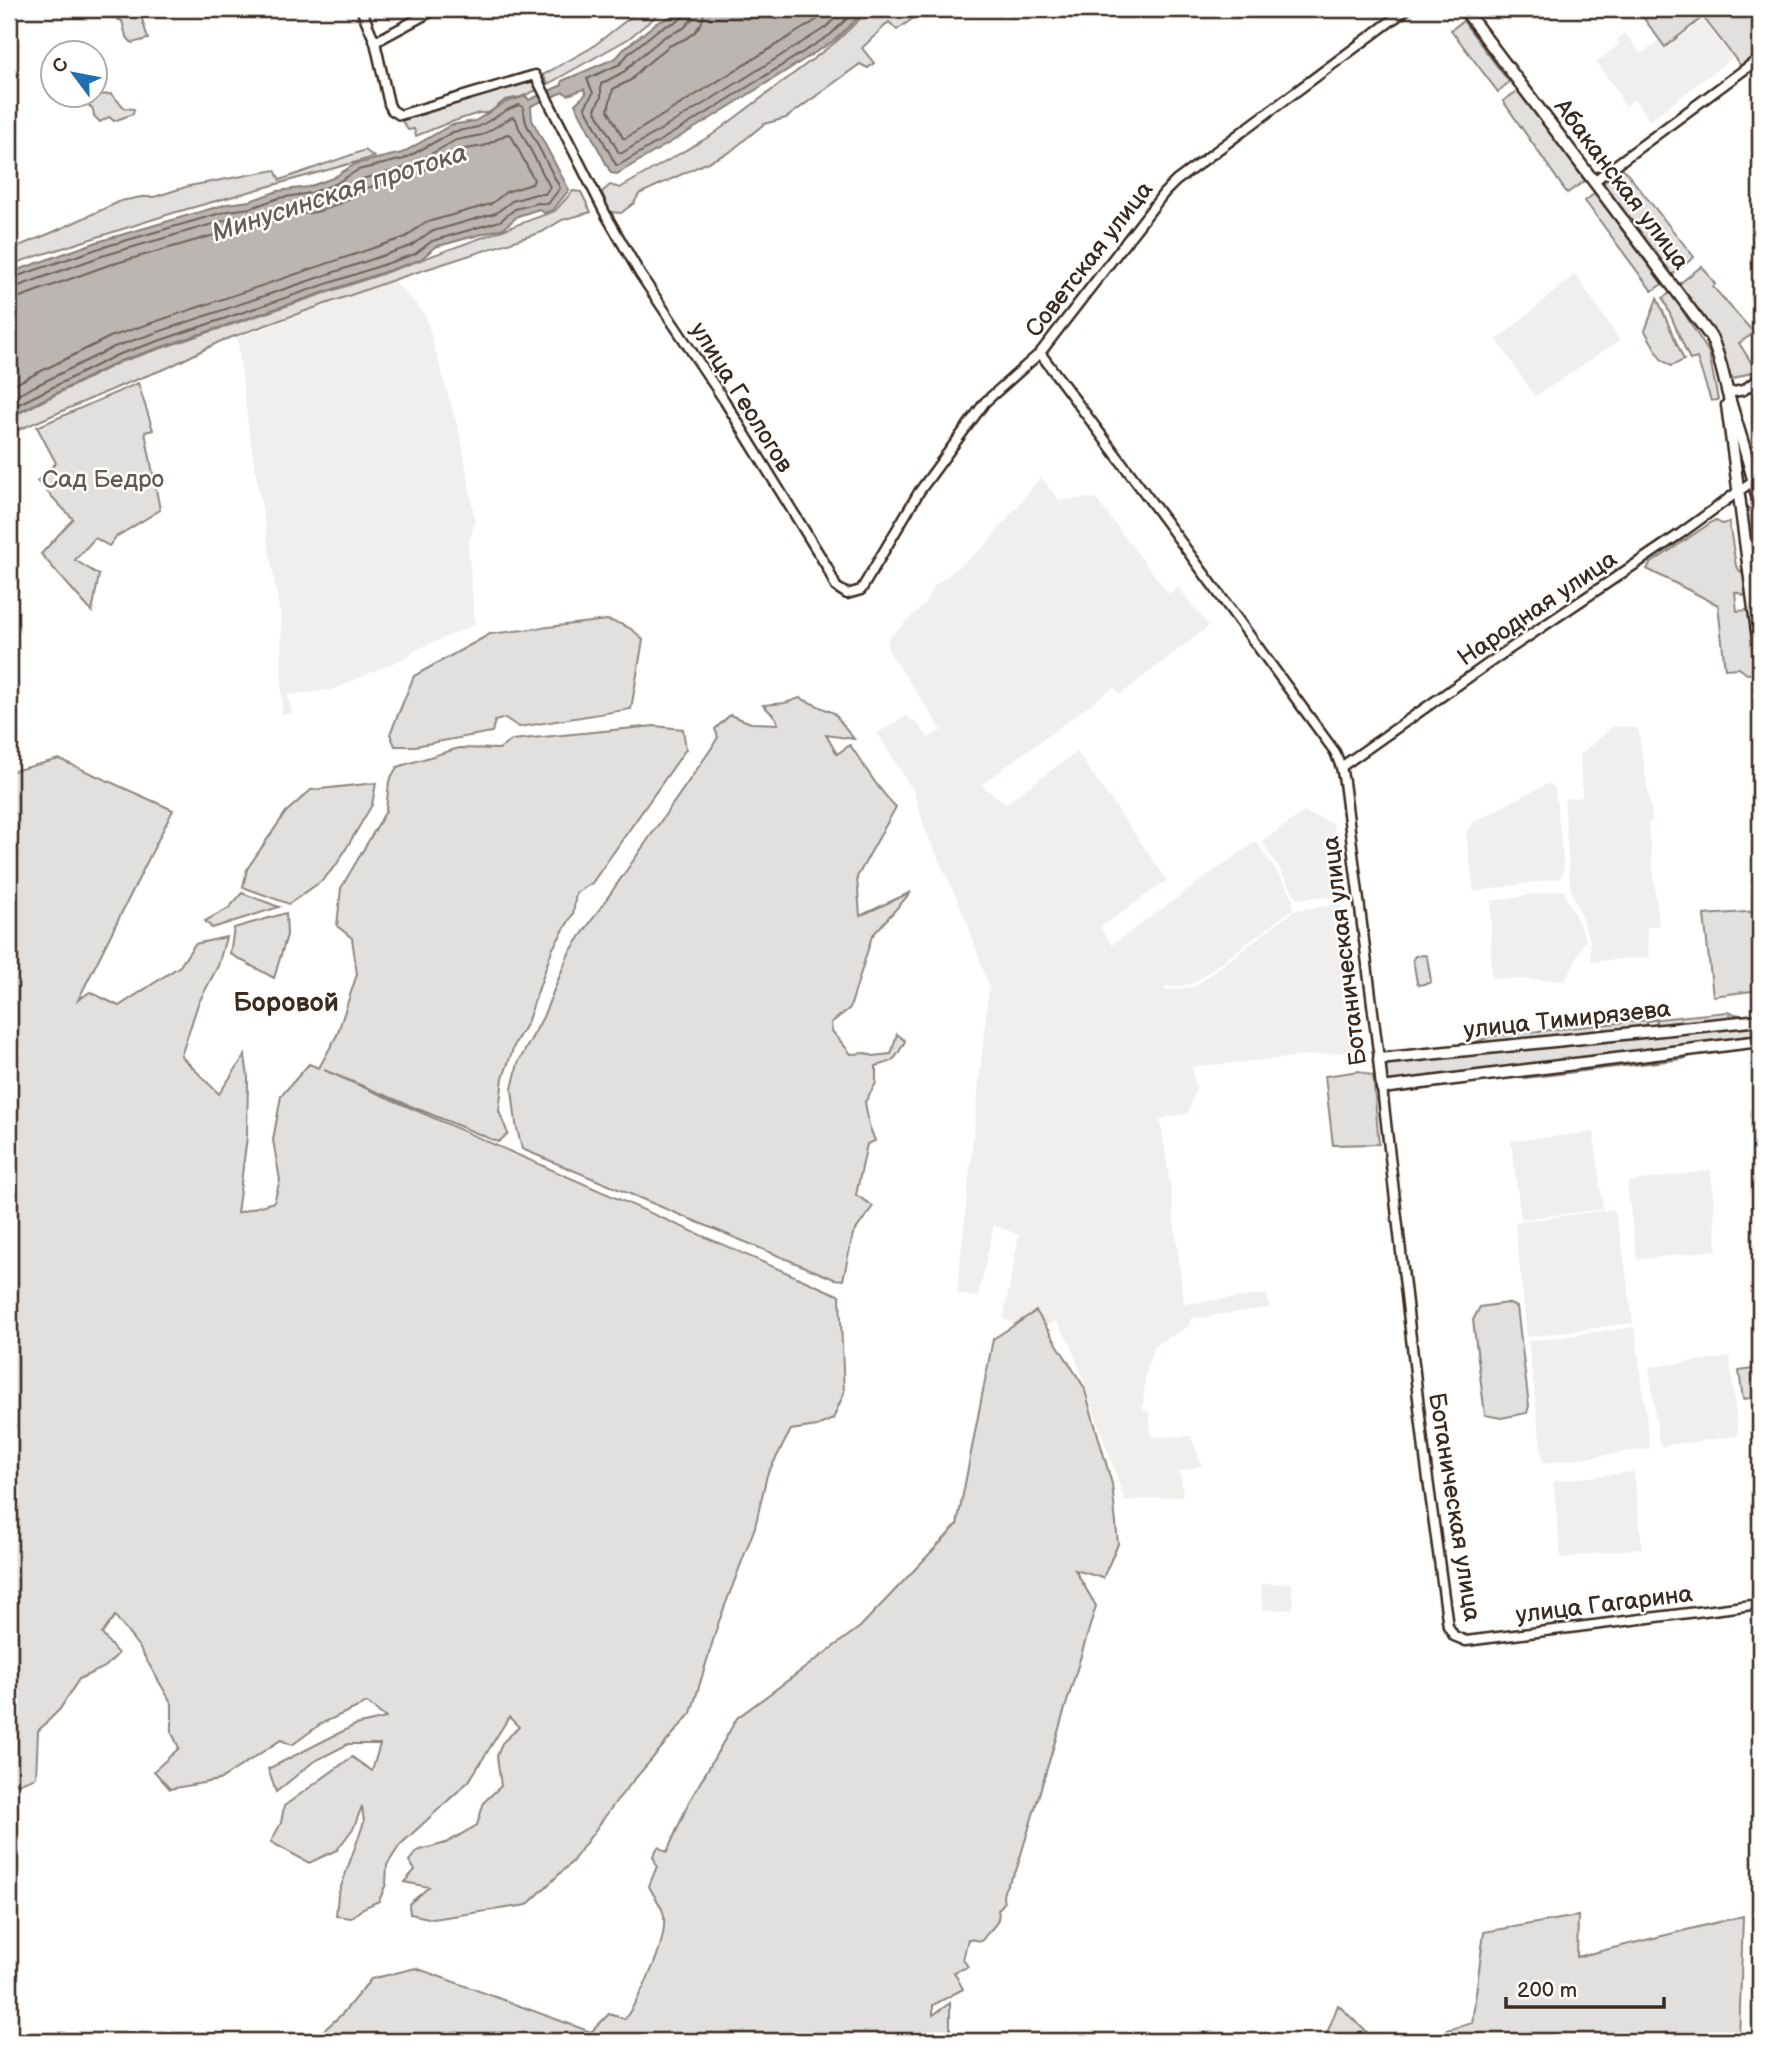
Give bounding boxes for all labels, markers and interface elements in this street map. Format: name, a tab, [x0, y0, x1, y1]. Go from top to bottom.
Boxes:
north arrow	[38, 38, 108, 108]
text: С	[48, 54, 74, 77]
street label: Абаканская улица	[1547, 92, 1695, 276]
water label: Минусинская протока	[208, 137, 471, 249]
street label: Советская улица	[1020, 176, 1159, 343]
street label: улица Геологов	[684, 317, 800, 478]
park label: Сад Бедро	[42, 465, 164, 494]
street label: Народная улица	[1452, 544, 1622, 672]
street label: Ботаническая улица	[1316, 835, 1373, 1067]
district label: Боровой	[233, 988, 339, 1019]
street label: улица Тимирязева	[1462, 994, 1672, 1045]
street label: Ботаническая улица	[1422, 1391, 1487, 1623]
street label: улица Гагарина	[1514, 1579, 1694, 1630]
scale bar	[1506, 1966, 1664, 2010]
text: 200 m	[1517, 1978, 1577, 2003]

